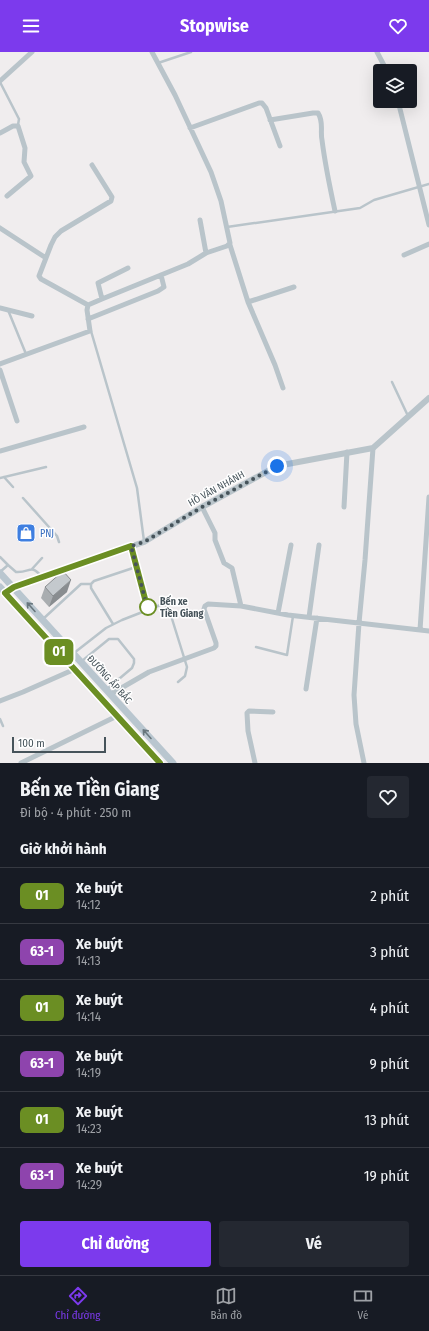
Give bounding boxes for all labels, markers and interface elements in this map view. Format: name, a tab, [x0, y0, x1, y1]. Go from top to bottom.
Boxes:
icon: menu	[20, 15, 42, 37]
text: Stopwise	[180, 15, 249, 37]
icon: heart	[387, 15, 409, 37]
map controls	[373, 64, 417, 108]
button: layers	[373, 64, 417, 108]
your location	[267, 456, 287, 476]
street label: HỒ VĂN NHÁNH	[185, 466, 247, 509]
shop icon: PNJ	[15, 522, 37, 544]
place label: PNJ	[40, 528, 54, 540]
place label: Bến xe Tiền Giang	[160, 595, 204, 620]
marker: Bến xe Tiền Giang	[139, 598, 157, 616]
one-way arrow	[27, 601, 36, 612]
line badge: 01	[41, 639, 77, 665]
text: 01	[52, 643, 66, 660]
street label: ĐƯỜNG ẤP BẮC	[84, 651, 136, 706]
one-way arrow	[142, 729, 152, 739]
scale bar	[12, 735, 106, 754]
text: 100 m	[18, 737, 45, 750]
button: heart	[367, 776, 409, 818]
text: Bến xe Tiền Giang	[20, 778, 159, 801]
text: Đi bộ · 4 phút · 250 m	[20, 805, 131, 820]
text: Giờ khởi hành	[20, 840, 107, 858]
text: Xe buýt	[76, 879, 123, 897]
text: 01	[35, 887, 49, 904]
text: 2 phút	[370, 887, 409, 905]
text: 14:12	[76, 897, 100, 912]
text: Xe buýt	[76, 935, 123, 953]
text: 63-1	[30, 943, 54, 960]
text: 3 phút	[370, 943, 409, 961]
text: 14:13	[76, 953, 101, 968]
text: Xe buýt	[76, 991, 123, 1009]
text: 01	[35, 999, 49, 1016]
text: 4 phút	[370, 999, 409, 1017]
text: 14:14	[76, 1009, 101, 1024]
text: Xe buýt	[76, 1047, 123, 1065]
text: 63-1	[30, 1055, 54, 1072]
text: 9 phút	[370, 1055, 409, 1073]
text: 14:19	[76, 1065, 101, 1080]
text: Xe buýt	[76, 1103, 123, 1121]
text: 01	[35, 1111, 49, 1128]
text: 13 phút	[364, 1111, 409, 1129]
text: 14:23	[76, 1121, 102, 1136]
text: Xe buýt	[76, 1159, 123, 1177]
text: 63-1	[30, 1167, 54, 1184]
text: 19 phút	[364, 1167, 409, 1185]
text: 14:29	[76, 1177, 102, 1192]
button: Chỉ đường	[20, 1221, 211, 1267]
button: Vé	[219, 1221, 409, 1267]
tab: Chỉ đường	[55, 1285, 100, 1322]
tab: Bản đồ	[210, 1285, 242, 1322]
tab: Vé	[352, 1285, 374, 1322]

